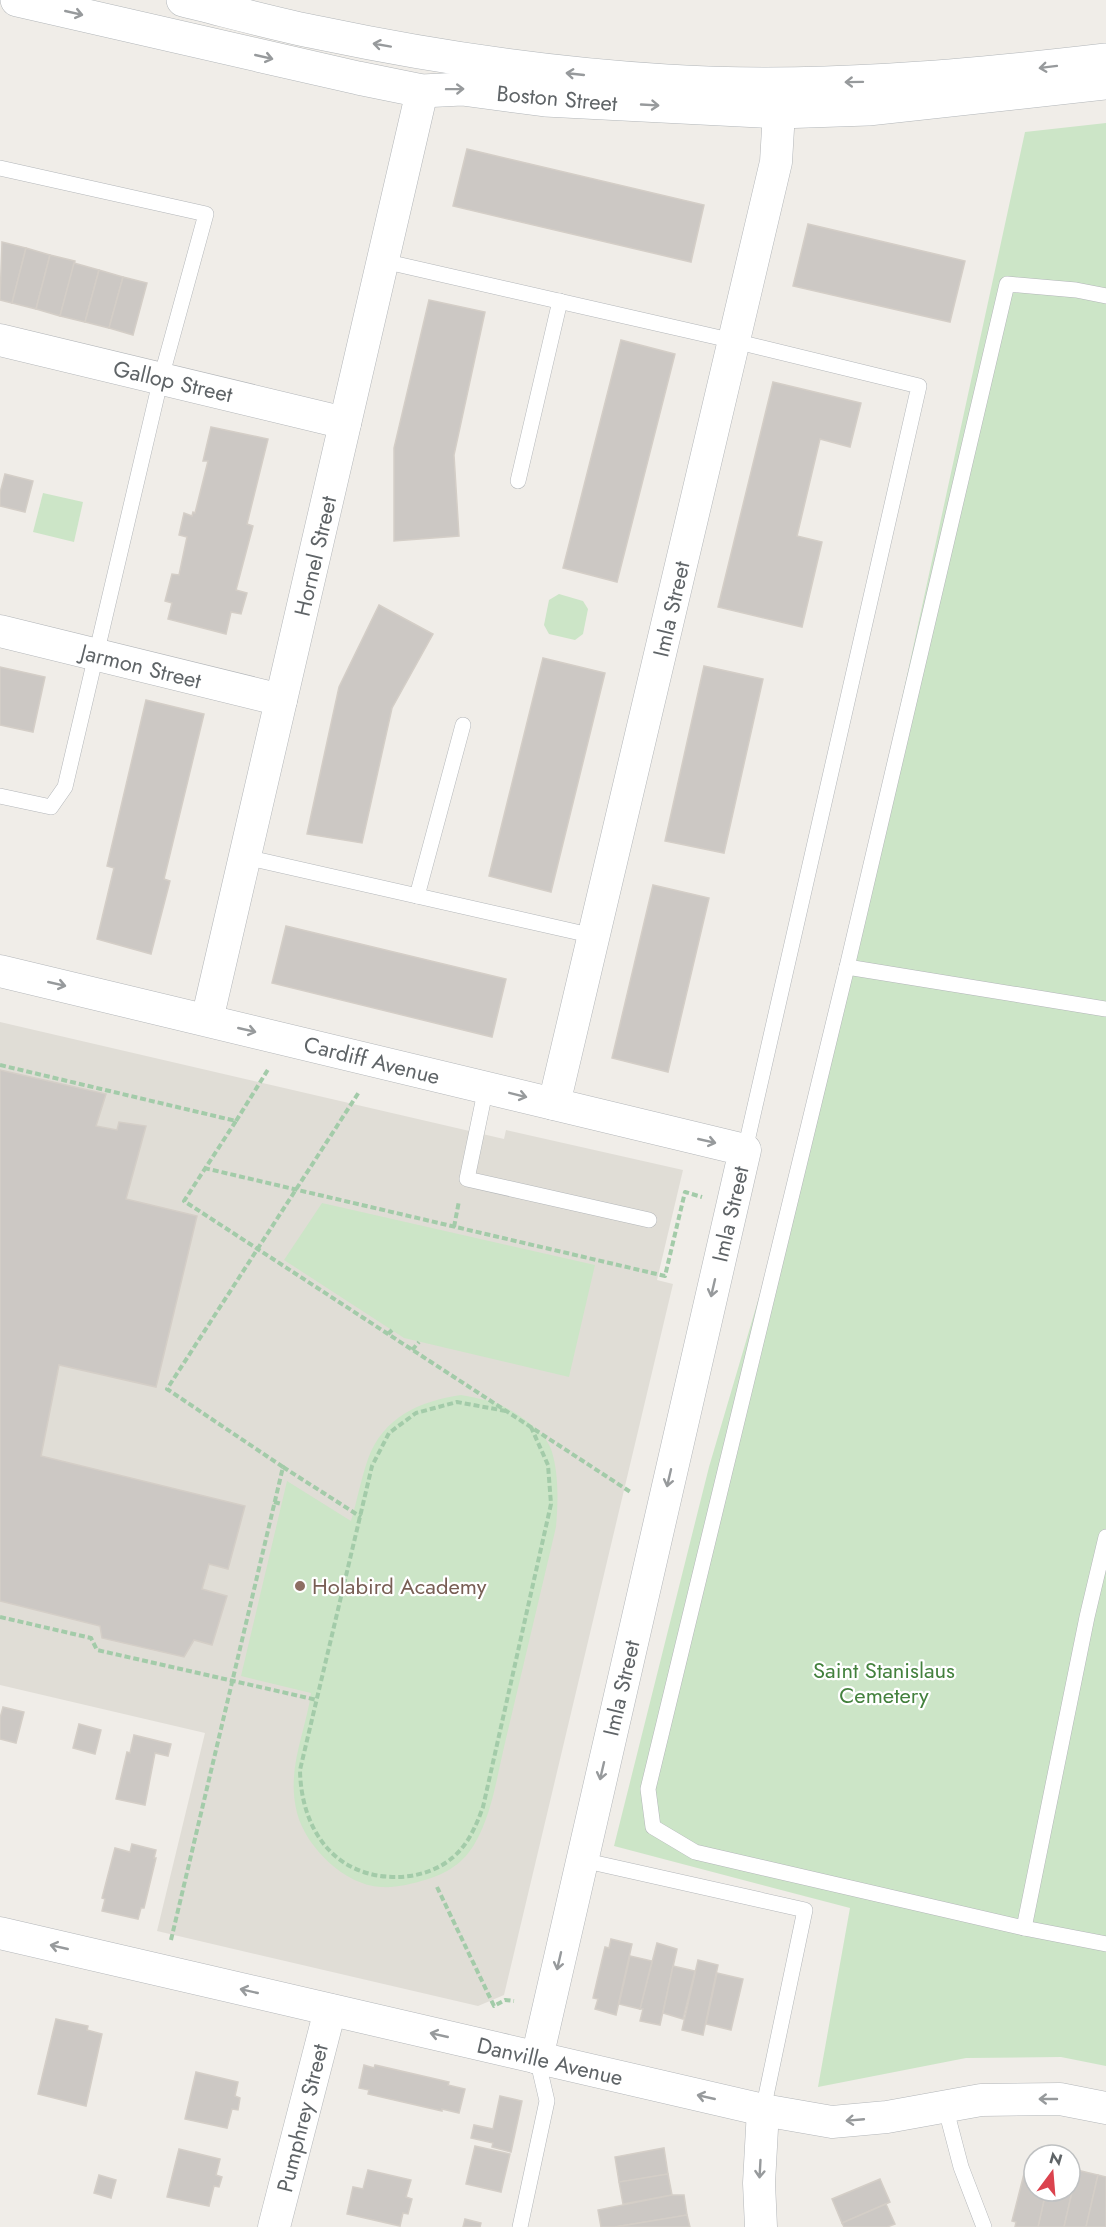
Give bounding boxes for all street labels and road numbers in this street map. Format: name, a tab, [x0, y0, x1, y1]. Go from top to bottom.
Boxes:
street label: Boston Street	[495, 77, 619, 119]
street label: Gallop Street	[110, 352, 236, 410]
street label: Hornel Street	[286, 492, 345, 619]
street label: Imla Street	[644, 557, 698, 660]
street label: Jarmon Street	[74, 635, 205, 697]
street label: Cardiff Avenue	[301, 1028, 443, 1092]
street label: Imla Street	[703, 1162, 757, 1265]
street label: Imla Street	[594, 1636, 648, 1739]
street label: Danville Avenue	[474, 2029, 626, 2093]
street label: Pumphrey Street	[268, 2040, 336, 2195]

